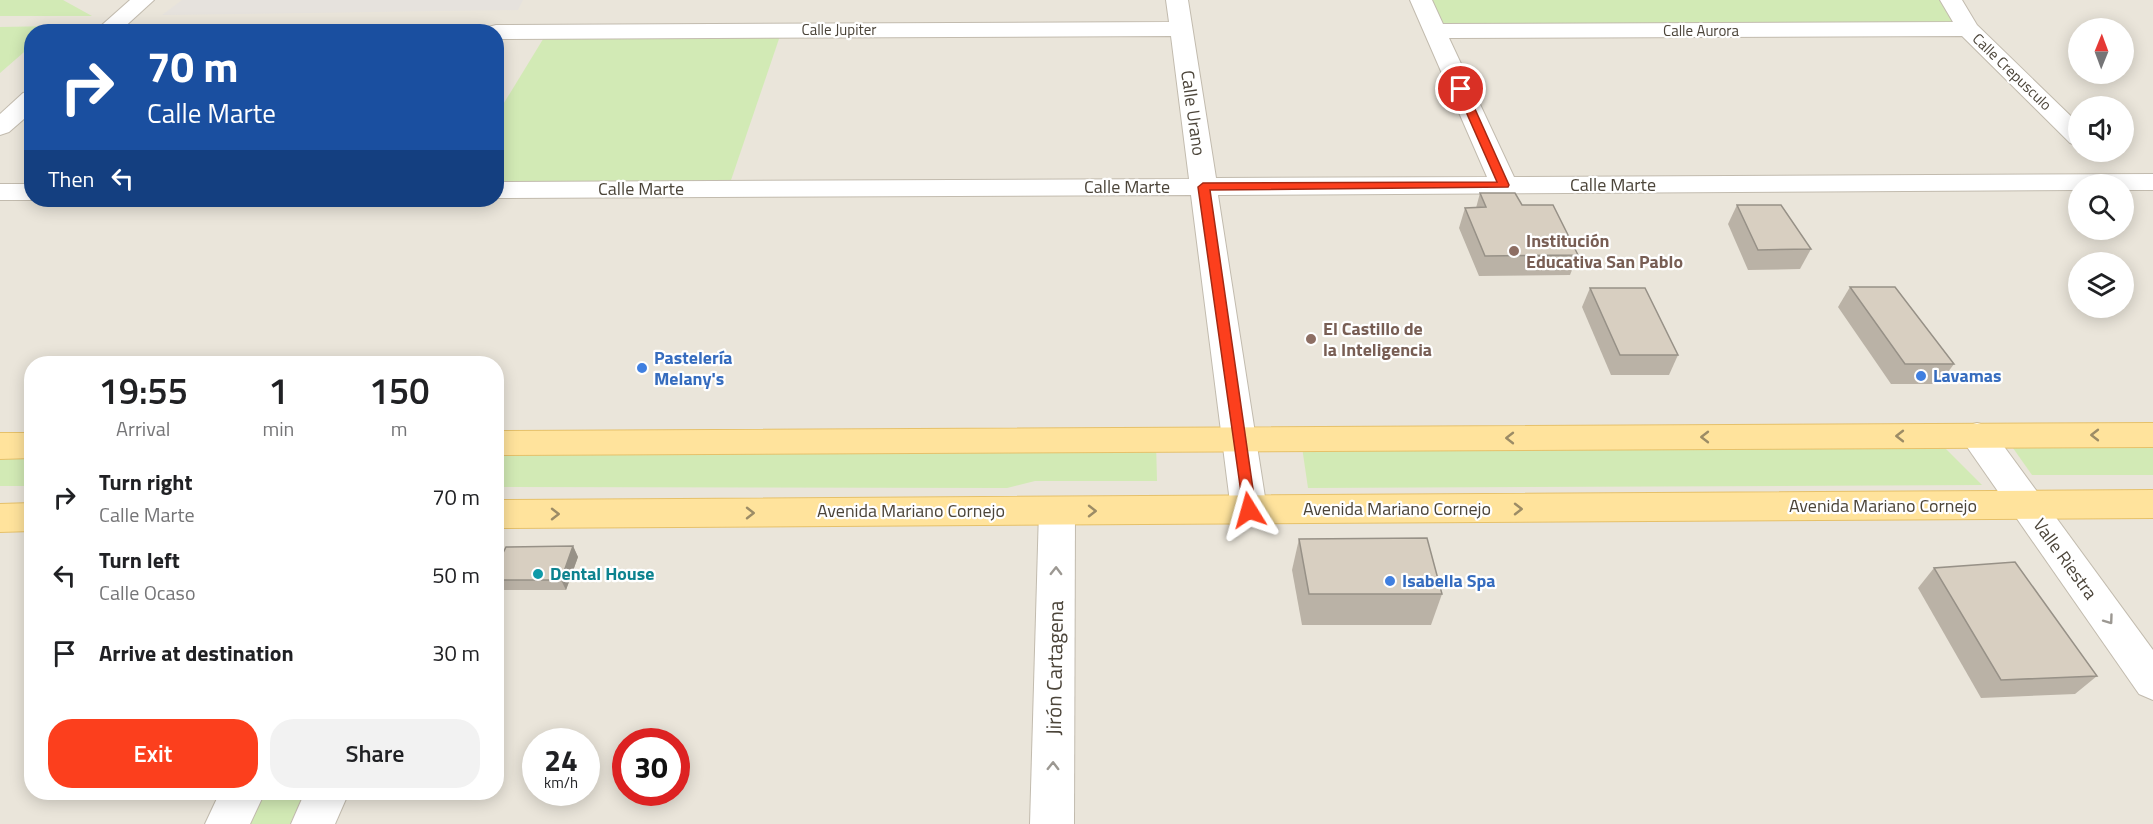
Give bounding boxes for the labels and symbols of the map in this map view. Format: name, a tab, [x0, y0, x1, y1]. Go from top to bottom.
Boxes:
street label: Calle Jupiter	[801, 18, 877, 41]
north arrow	[2068, 18, 2134, 84]
street label: Calle Aurora	[1663, 19, 1740, 42]
street label: Calle Crepusculo	[1967, 28, 2057, 116]
pin	[1435, 63, 1486, 114]
street label: Calle Urano	[1174, 68, 1213, 157]
street label: Calle Marte	[1570, 171, 1656, 198]
street label: Calle Marte	[1084, 173, 1170, 200]
street label: Calle Marte	[598, 175, 684, 202]
place label: Institución Educativa San Pablo	[1526, 227, 1683, 275]
marker: Institución Educativa San Pablo	[1507, 244, 1521, 258]
place label: El Castillo de la Inteligencia	[1323, 315, 1432, 363]
marker: El Castillo de la Inteligencia	[1304, 332, 1318, 346]
place label: Pastelería Melany's	[654, 344, 733, 392]
marker: Pastelería Melany's	[635, 361, 649, 375]
place label: Lavamas	[1933, 362, 2001, 389]
marker: Lavamas	[1914, 369, 1928, 383]
one-way arrow	[2090, 429, 2099, 441]
one-way arrow	[1895, 430, 1904, 442]
one-way arrow	[1700, 431, 1709, 443]
one-way arrow	[1505, 432, 1514, 444]
position arrow	[1217, 478, 1281, 542]
street label: Avenida Mariano Cornejo	[1789, 492, 1977, 519]
street label: Avenida Mariano Cornejo	[1303, 495, 1491, 522]
street label: Avenida Mariano Cornejo	[817, 497, 1005, 524]
one-way arrow	[1513, 503, 1522, 515]
one-way arrow	[1087, 505, 1096, 517]
one-way arrow	[745, 506, 754, 519]
one-way arrow	[550, 508, 559, 520]
street label: Valle Riestra	[2027, 513, 2104, 605]
place label: Dental House	[550, 560, 654, 587]
one-way arrow	[1050, 566, 1062, 575]
marker: Dental House	[531, 567, 545, 581]
place label: Isabella Spa	[1402, 567, 1495, 594]
marker: Isabella Spa	[1383, 574, 1397, 588]
street label: Jirón Cartagena	[1037, 600, 1071, 736]
one-way arrow	[2102, 613, 2113, 624]
speed limit sign: 30	[612, 728, 690, 806]
one-way arrow	[1047, 761, 1059, 770]

